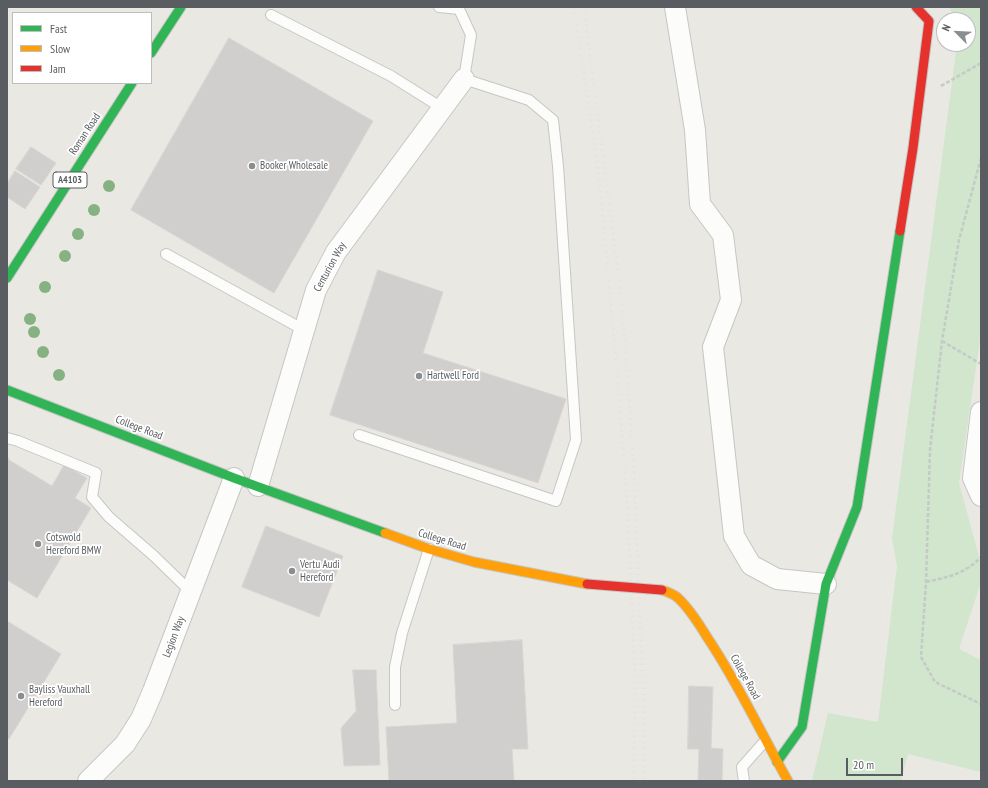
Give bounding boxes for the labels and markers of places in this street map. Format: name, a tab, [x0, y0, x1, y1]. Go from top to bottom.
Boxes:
place label: Booker Wholesale	[260, 159, 328, 173]
marker: Booker Wholesale	[247, 161, 257, 171]
place label: Hartwell Ford	[427, 369, 479, 383]
marker: Hartwell Ford	[414, 371, 424, 381]
place label: Cotswold Hereford BMW	[46, 531, 101, 557]
marker: Cotswold Hereford BMW	[33, 539, 43, 549]
place label: Vertu Audi Hereford	[300, 558, 340, 584]
marker: Vertu Audi Hereford	[287, 566, 297, 576]
place label: Bayliss Vauxhall Hereford	[29, 683, 90, 709]
marker: Bayliss Vauxhall Hereford	[16, 691, 26, 701]

